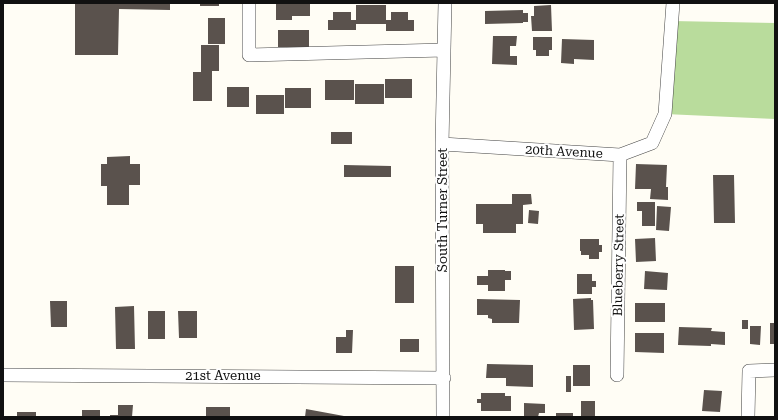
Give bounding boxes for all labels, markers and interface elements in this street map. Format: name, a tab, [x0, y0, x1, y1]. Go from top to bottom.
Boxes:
street label: 20th Avenue	[525, 142, 603, 162]
street label: South Turner Street	[435, 148, 451, 272]
street label: Blueberry Street	[610, 214, 628, 316]
street label: 21st Avenue	[185, 368, 261, 384]

